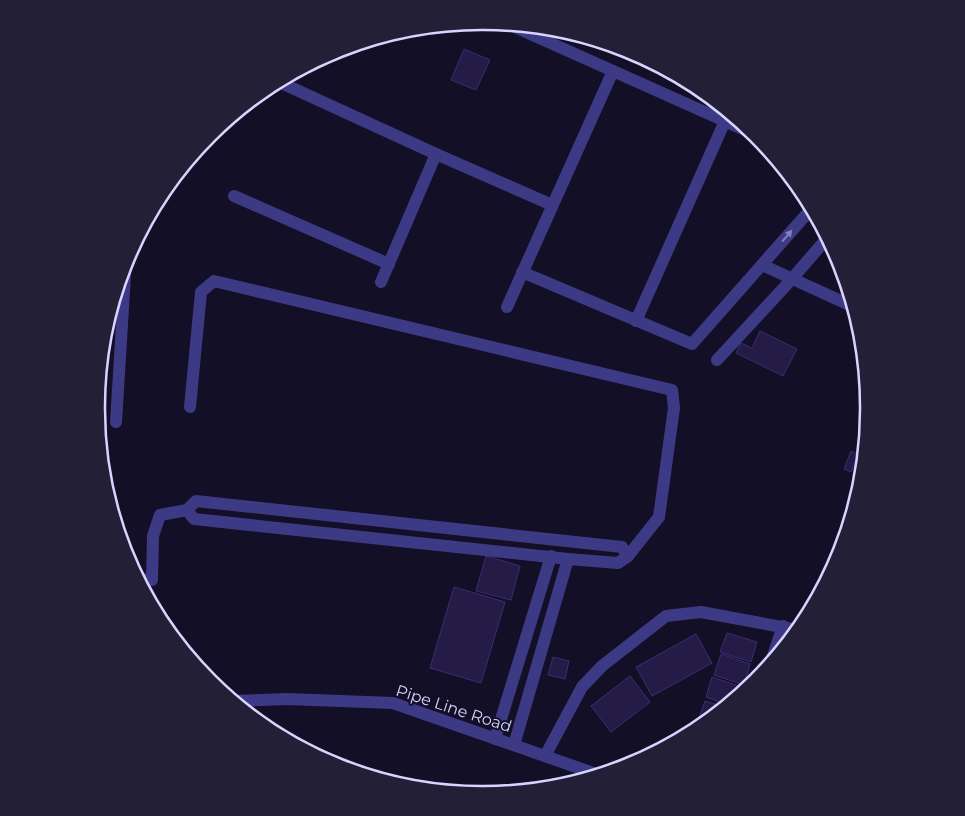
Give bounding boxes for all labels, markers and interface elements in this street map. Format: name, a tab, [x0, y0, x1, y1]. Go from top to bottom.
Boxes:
one-way arrow	[781, 231, 793, 243]
street label: Pipe Line Road	[393, 681, 514, 736]

